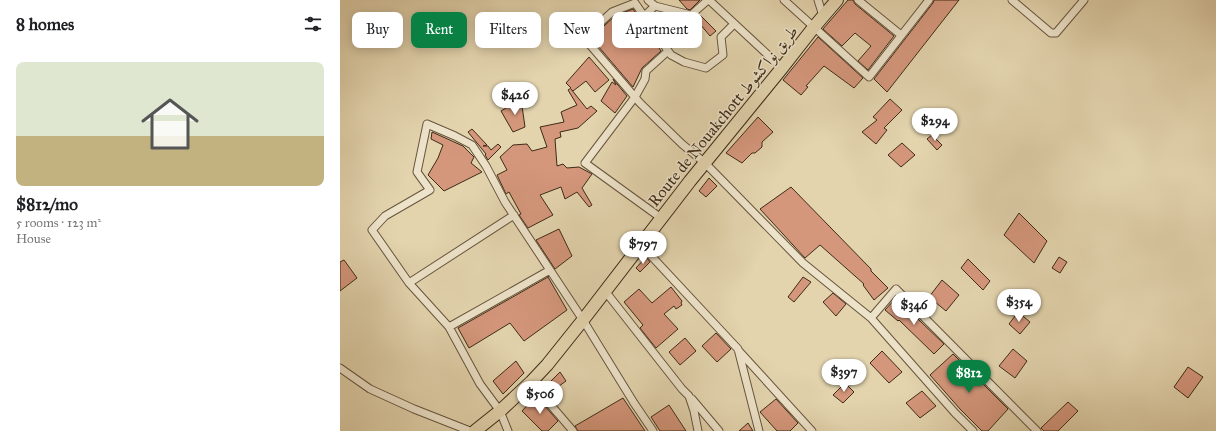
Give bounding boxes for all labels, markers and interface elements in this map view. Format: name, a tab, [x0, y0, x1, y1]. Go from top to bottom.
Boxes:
chip: Buy	[352, 12, 403, 48]
chip: Rent	[411, 12, 467, 48]
chip: Filters	[475, 12, 541, 48]
chip: New	[549, 12, 604, 48]
chip: Apartment	[612, 12, 702, 48]
icon: filters	[302, 13, 324, 35]
text: 8 homes	[16, 14, 74, 35]
street label: Route de Nouakchott طريق نواكشوط	[644, 22, 803, 211]
pin: $426	[491, 82, 539, 116]
text: $426	[501, 87, 529, 103]
icon: home	[134, 88, 206, 160]
pin: $294	[911, 108, 959, 142]
text: $294	[921, 113, 949, 129]
text: $812/mo	[16, 194, 78, 215]
text: 5 rooms · 123 m²	[16, 215, 101, 231]
text: House	[16, 231, 51, 247]
pin: $797	[619, 231, 667, 265]
text: $797	[629, 236, 657, 252]
pin: $354	[995, 289, 1043, 323]
pin: $346	[890, 292, 938, 326]
text: $354	[1006, 294, 1032, 310]
text: $346	[901, 297, 927, 313]
pin: $397	[820, 359, 868, 393]
pin: $812	[945, 360, 993, 394]
text: $397	[831, 364, 857, 380]
text: $812	[956, 365, 982, 381]
pin: $506	[516, 381, 564, 415]
text: $506	[526, 386, 554, 402]

